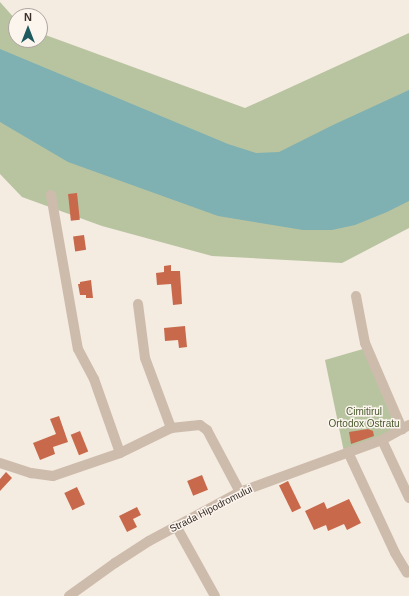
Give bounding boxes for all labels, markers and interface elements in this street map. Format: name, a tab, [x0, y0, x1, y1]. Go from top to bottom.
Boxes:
north arrow	[8, 8, 48, 48]
text: N	[24, 11, 32, 23]
park label: Cimitirul Ortodox Ostratu	[328, 405, 400, 428]
street label: Strada Hipodromului	[168, 483, 254, 535]

